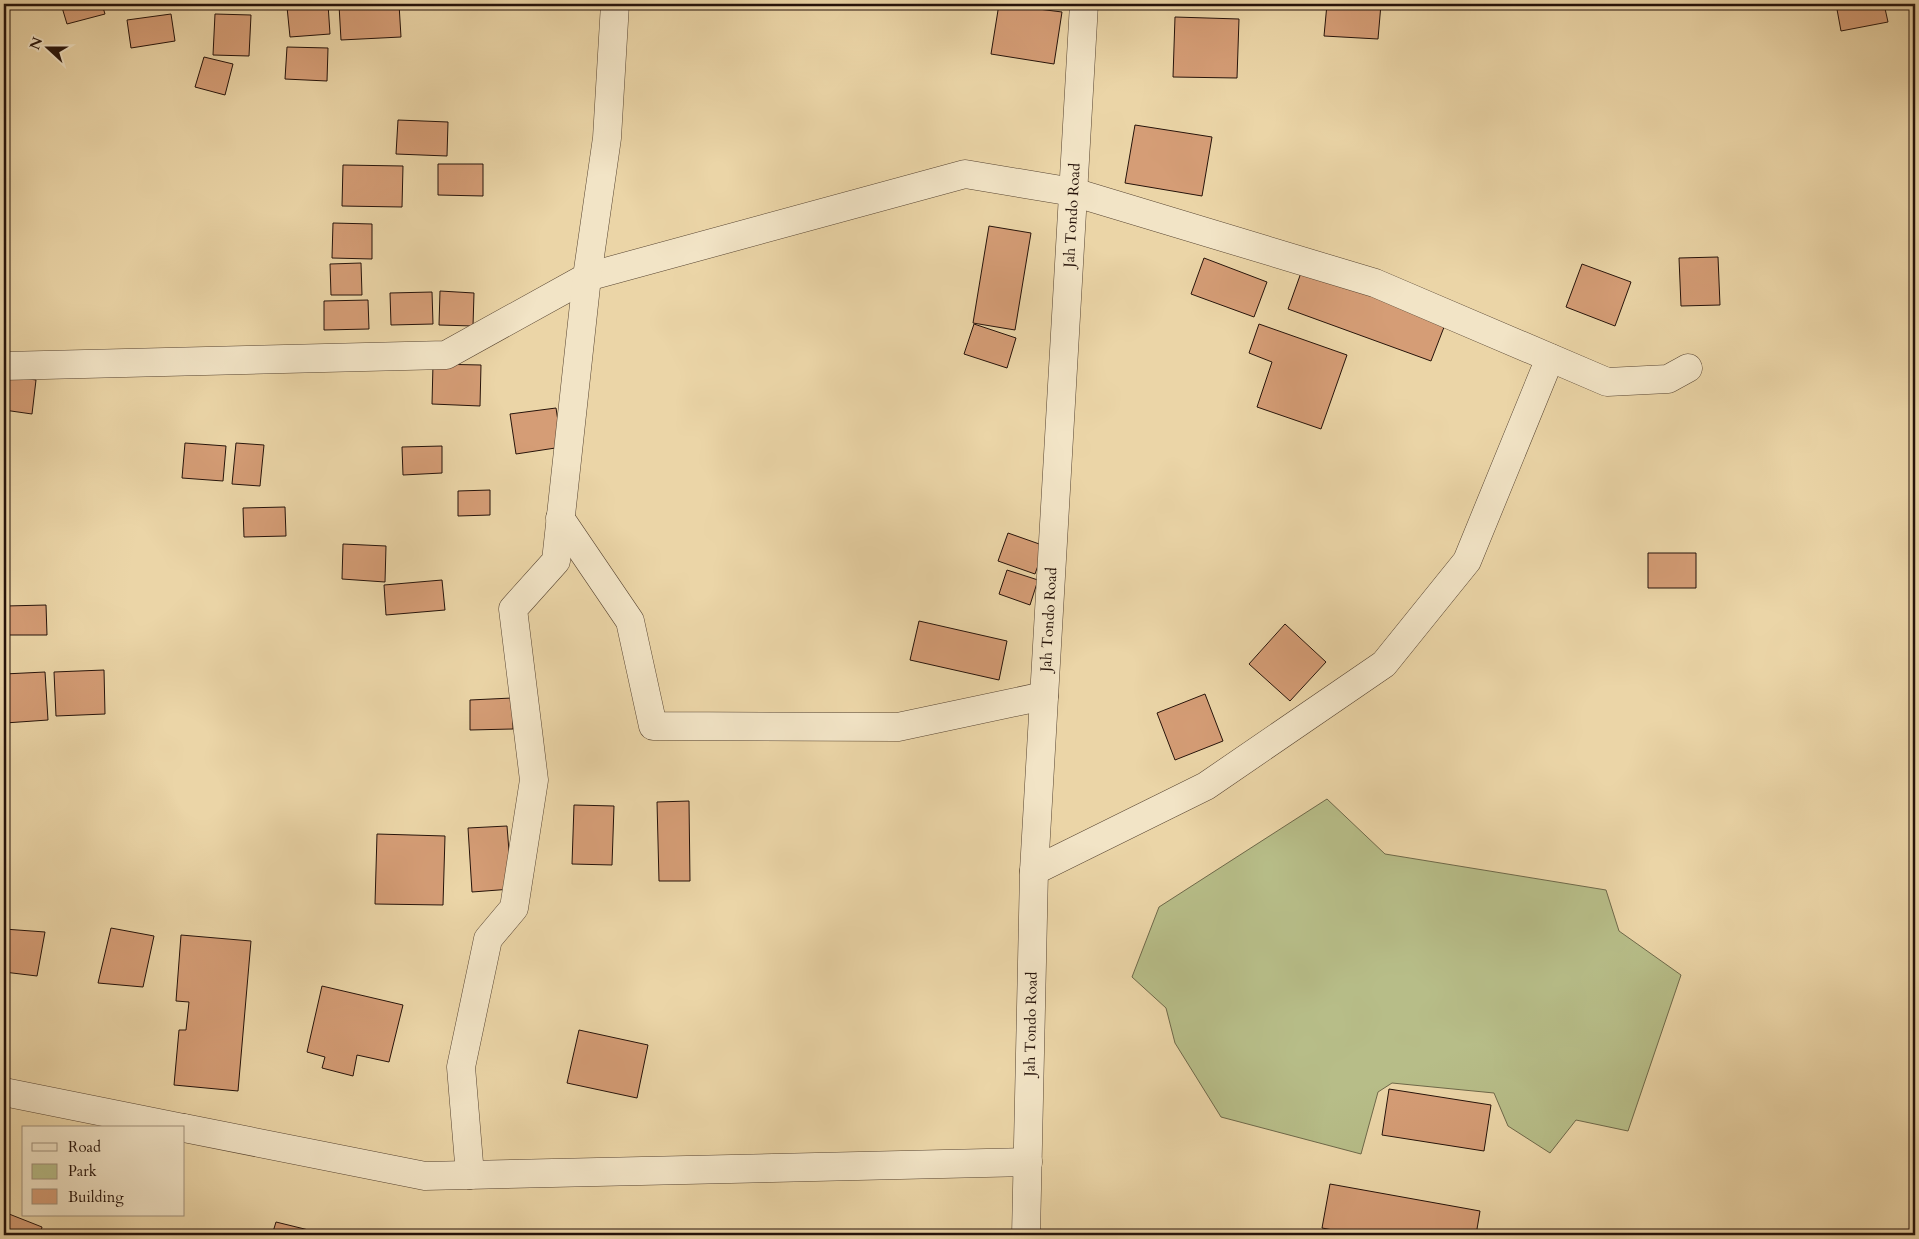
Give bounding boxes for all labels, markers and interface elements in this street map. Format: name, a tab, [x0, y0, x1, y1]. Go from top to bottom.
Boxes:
north arrow	[22, 22, 72, 72]
text: N	[25, 34, 47, 53]
street label: Jah Tondo Road	[1059, 162, 1085, 270]
street label: Jah Tondo Road	[1035, 567, 1061, 674]
street label: Jah Tondo Road	[1019, 972, 1042, 1079]
legend	[22, 1126, 185, 1216]
text: Road	[68, 1137, 101, 1157]
text: Park	[68, 1161, 97, 1181]
text: Building	[68, 1187, 124, 1207]

